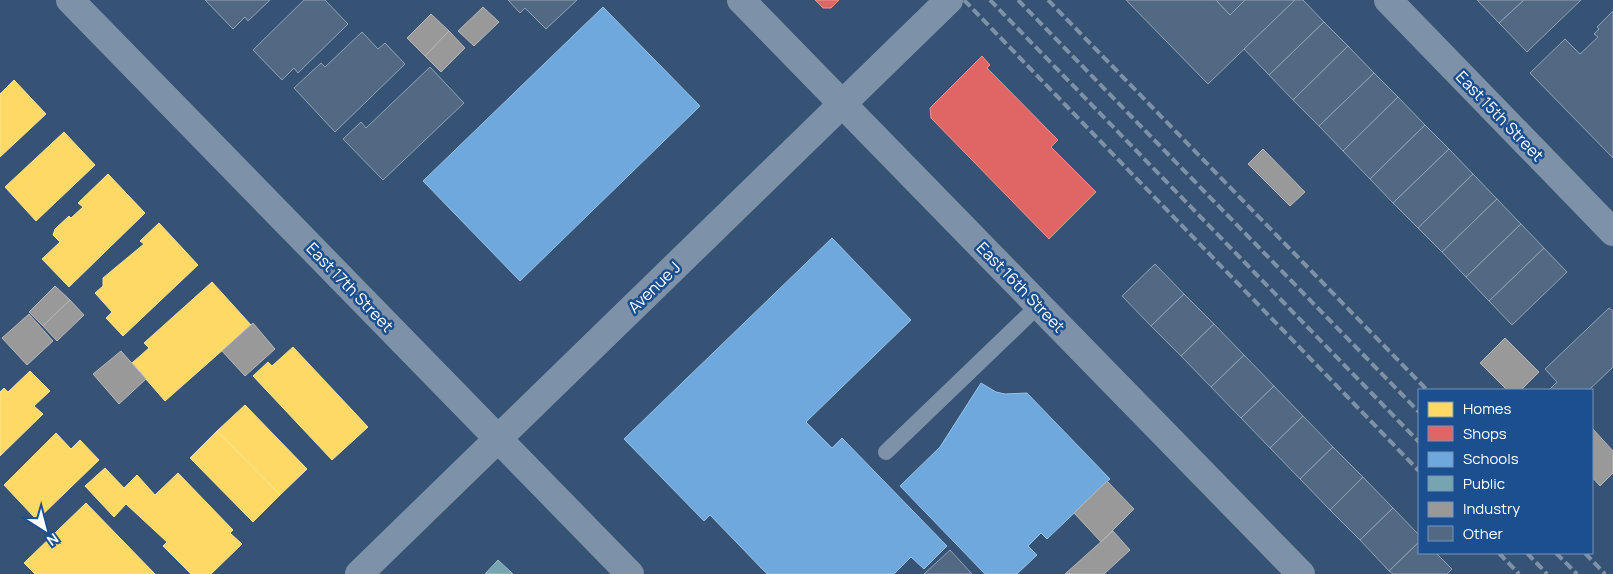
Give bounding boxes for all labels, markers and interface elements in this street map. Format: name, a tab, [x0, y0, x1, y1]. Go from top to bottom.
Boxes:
street label: East 15th Street	[1451, 66, 1549, 166]
street label: East 17th Street	[302, 237, 398, 337]
street label: East 16th Street	[972, 237, 1070, 337]
street label: Avenue J	[623, 256, 685, 318]
legend	[1418, 389, 1593, 554]
text: Homes	[1463, 398, 1512, 419]
text: Shops	[1463, 423, 1507, 444]
text: Schools	[1463, 448, 1519, 469]
text: Public	[1463, 473, 1505, 494]
text: Industry	[1463, 498, 1520, 519]
north arrow	[20, 504, 70, 554]
text: Other	[1463, 523, 1504, 544]
text: N	[43, 529, 63, 551]

